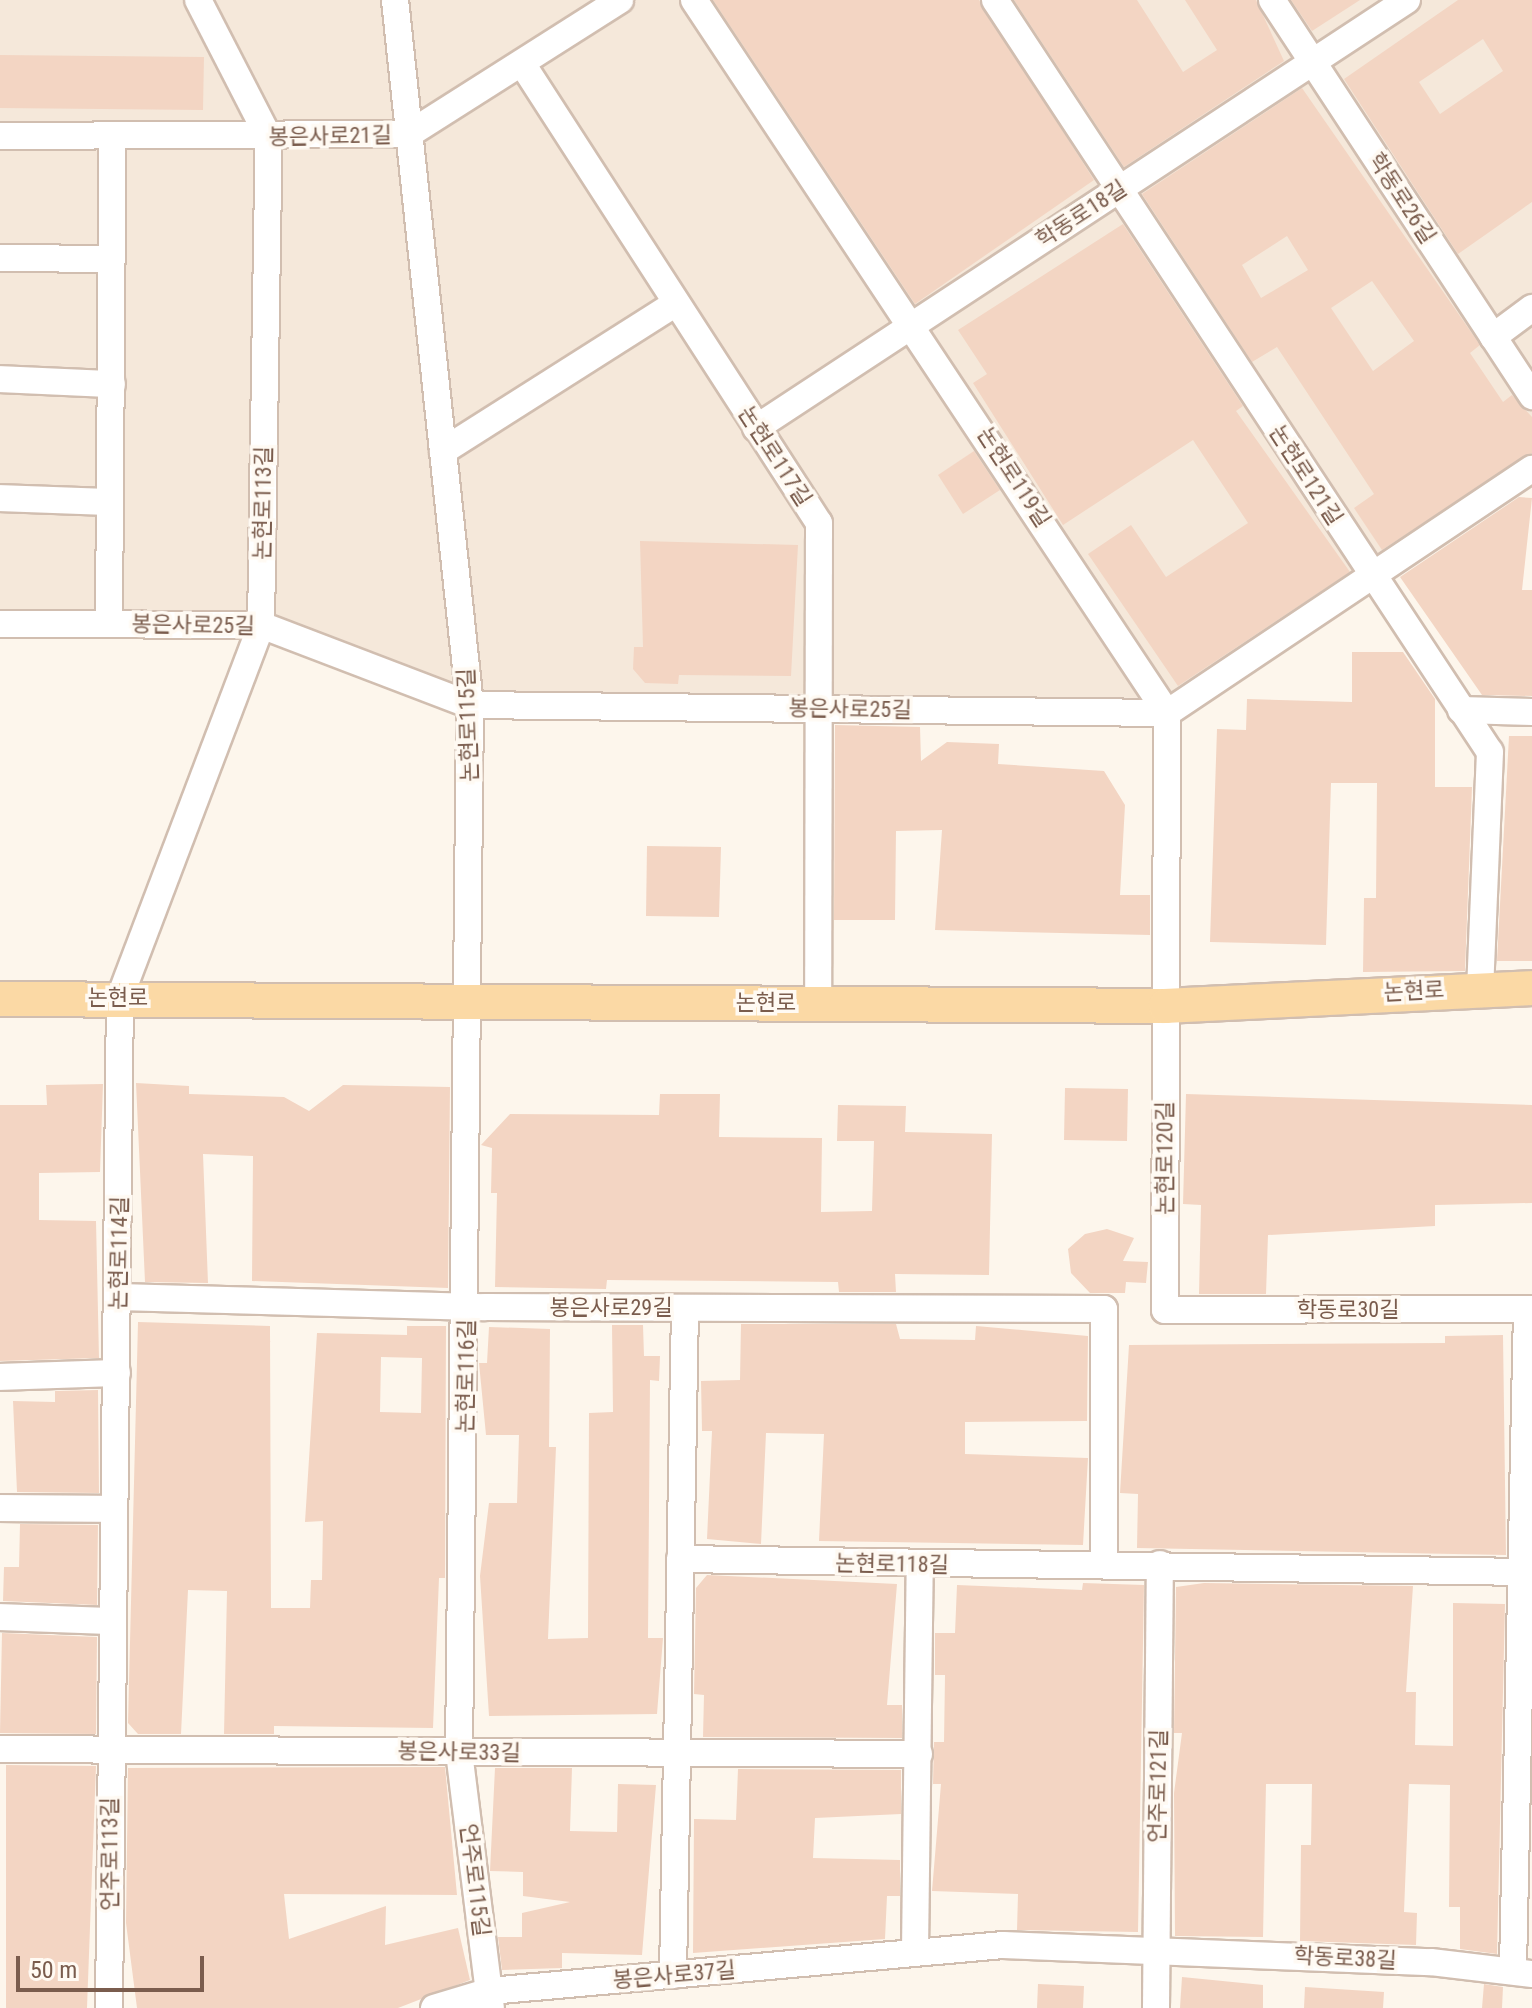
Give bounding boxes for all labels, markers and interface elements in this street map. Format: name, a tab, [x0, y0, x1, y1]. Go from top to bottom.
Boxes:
street label: 봉은사로21길	[268, 122, 392, 150]
street label: 학동로26길	[1363, 148, 1441, 248]
street label: 학동로18길	[1031, 175, 1131, 253]
street label: 논현로117길	[733, 401, 817, 511]
street label: 논현로121길	[1264, 420, 1348, 530]
street label: 논현로119길	[972, 422, 1056, 532]
street label: 논현로113길	[249, 446, 277, 560]
street label: 봉은사로25길	[131, 611, 255, 639]
street label: 논현로115길	[453, 668, 483, 782]
street label: 봉은사로25길	[788, 695, 912, 723]
street label: 논현로	[1383, 976, 1445, 1006]
street label: 논현로	[88, 985, 148, 1011]
street label: 논현로	[736, 990, 796, 1016]
street label: 논현로120길	[1152, 1101, 1178, 1215]
street label: 논현로114길	[105, 1196, 133, 1310]
street label: 봉은사로29길	[550, 1295, 672, 1321]
street label: 학동로30길	[1297, 1297, 1399, 1323]
street label: 논현로116길	[452, 1319, 480, 1433]
street label: 논현로118길	[835, 1550, 949, 1578]
street label: 언주로121길	[1144, 1729, 1172, 1843]
street label: 봉은사로33길	[397, 1738, 521, 1766]
street label: 언주로113길	[97, 1797, 123, 1911]
street label: 언주로115길	[455, 1822, 495, 1938]
scale bar	[20, 1940, 208, 1990]
street label: 학동로38길	[1293, 1942, 1397, 1974]
text: 50 m	[30, 1956, 77, 1984]
street label: 봉은사로37길	[612, 1956, 736, 1994]

